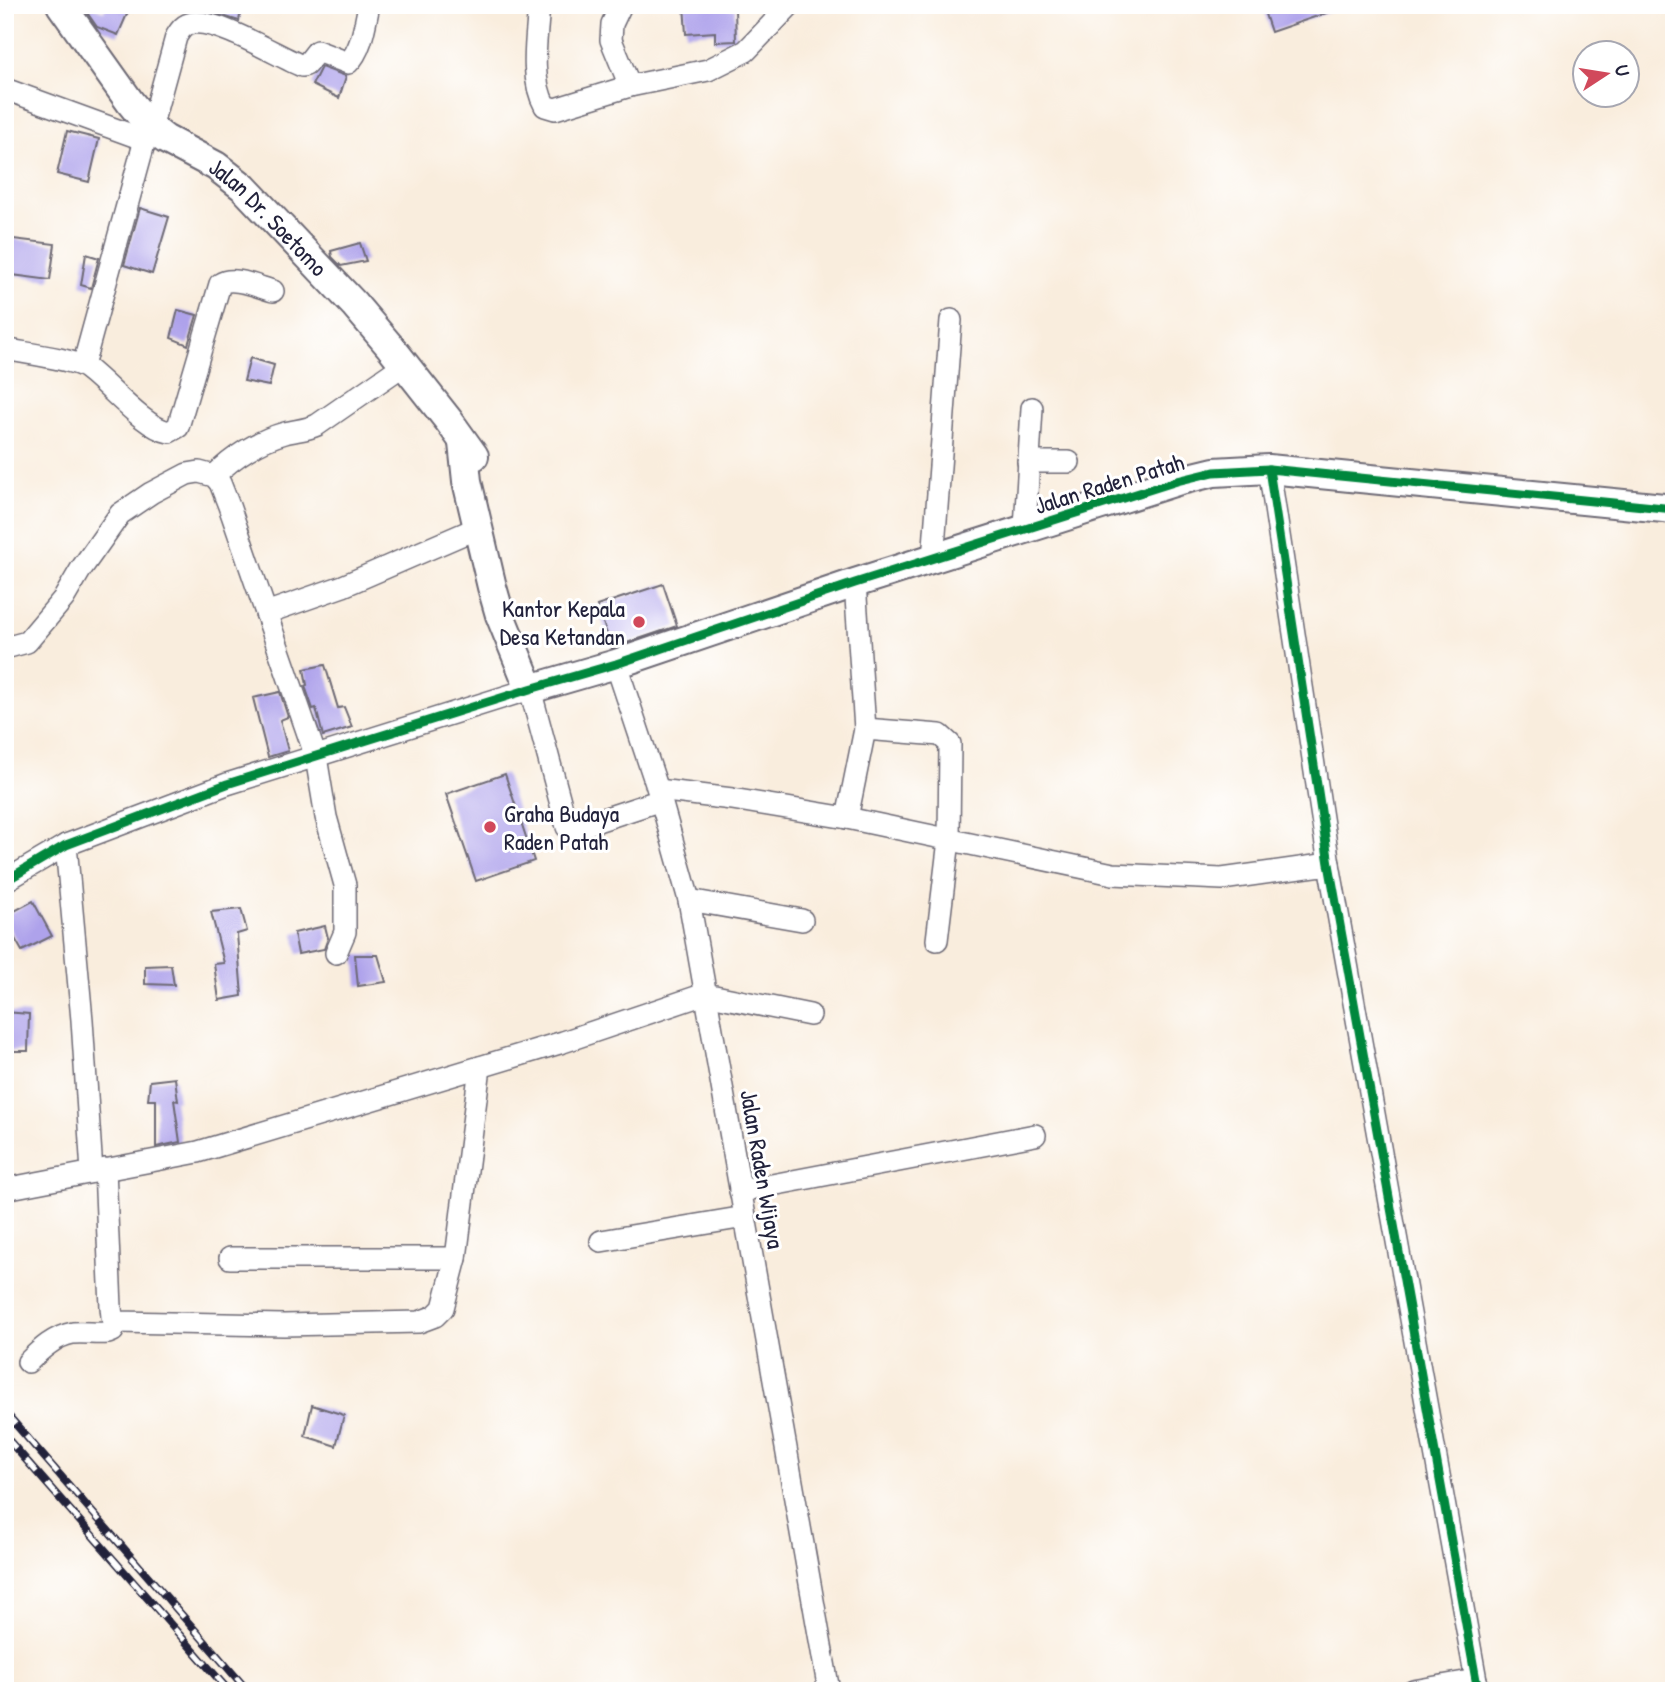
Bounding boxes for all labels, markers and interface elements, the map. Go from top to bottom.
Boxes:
north arrow [1570,38,1640,108]
text: U [1609,63,1637,79]
street label: Jalan Dr. Soetomo [204,150,335,283]
street label: Jalan Raden Patah [1030,445,1188,521]
place label: Kantor Kepala Desa Ketandan [500,592,625,652]
marker: Kantor Kepala Desa Ketandan [631,614,647,630]
place label: Graha Budaya Raden Patah [504,797,619,857]
marker: Graha Budaya Raden Patah [482,819,498,835]
street label: Jalan Raden Wijaya [733,1087,793,1251]

